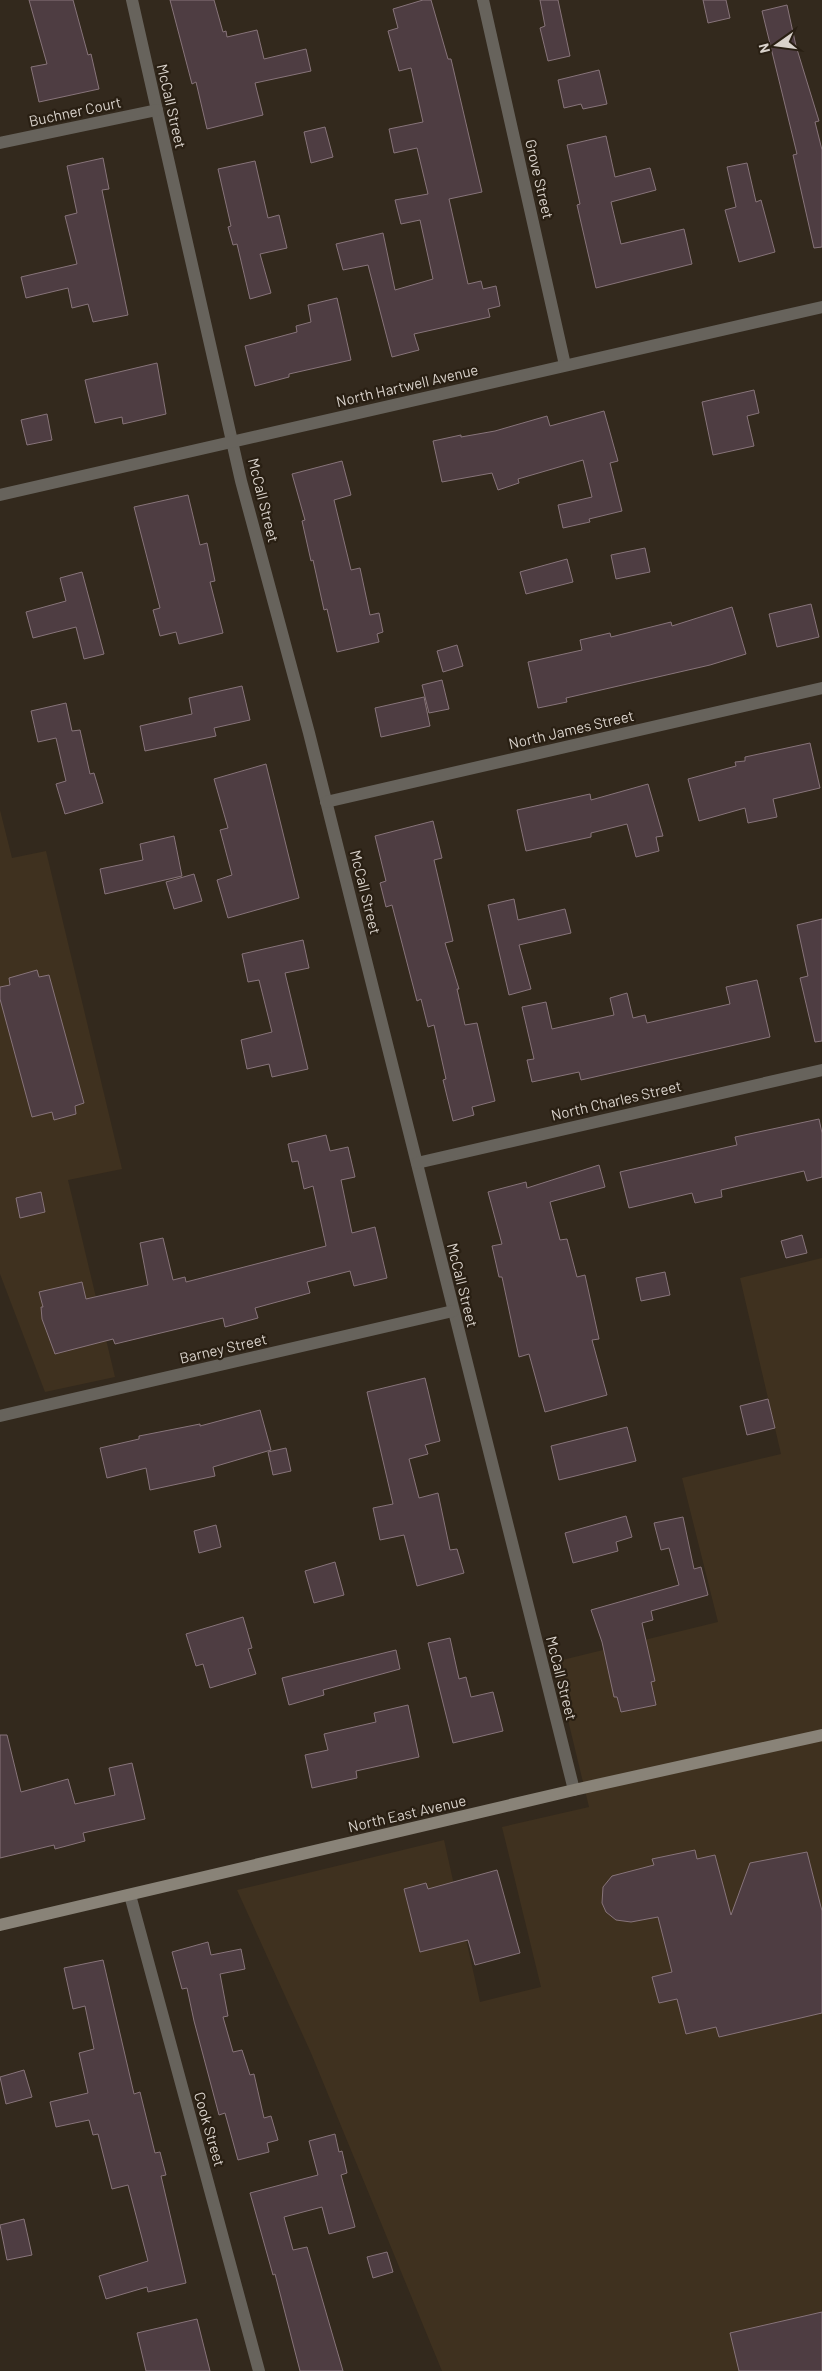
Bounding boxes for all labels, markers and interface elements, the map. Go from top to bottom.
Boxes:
north arrow [752,20,802,70]
text: N [755,42,773,55]
street label: McCall Street [154,62,190,150]
street label: Buchner Court [27,92,123,130]
street label: Grove Street [522,137,558,221]
street label: North Hartwell Avenue [334,360,480,410]
street label: McCall Street [245,456,283,544]
street label: North James Street [507,706,635,752]
street label: McCall Street [347,848,385,936]
street label: North Charles Street [549,1076,683,1124]
street label: McCall Street [444,1241,482,1329]
street label: Barney Street [178,1329,268,1367]
street label: McCall Street [543,1634,581,1722]
street label: North East Avenue [346,1791,468,1835]
street label: Cook Street [191,2090,229,2168]

